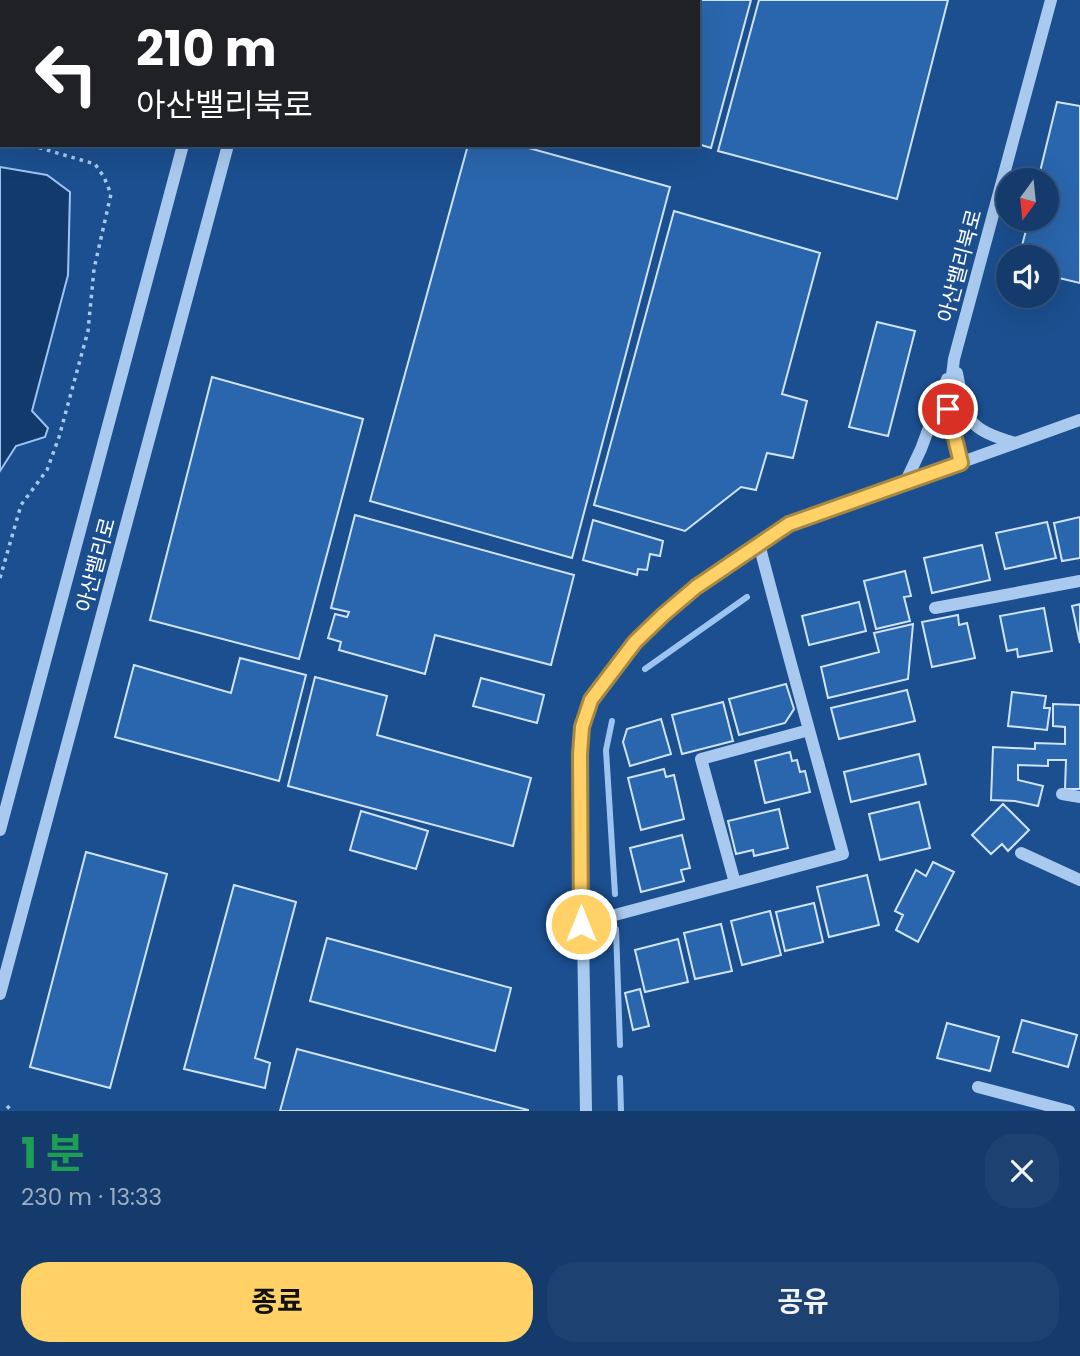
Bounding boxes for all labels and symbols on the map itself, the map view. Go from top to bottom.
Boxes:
north arrow [996,168,1059,231]
street label: 아산밸리북로 [931,206,989,326]
pin [918,379,978,439]
street label: 아산밸리로 [69,514,122,615]
position arrow [544,887,618,961]

